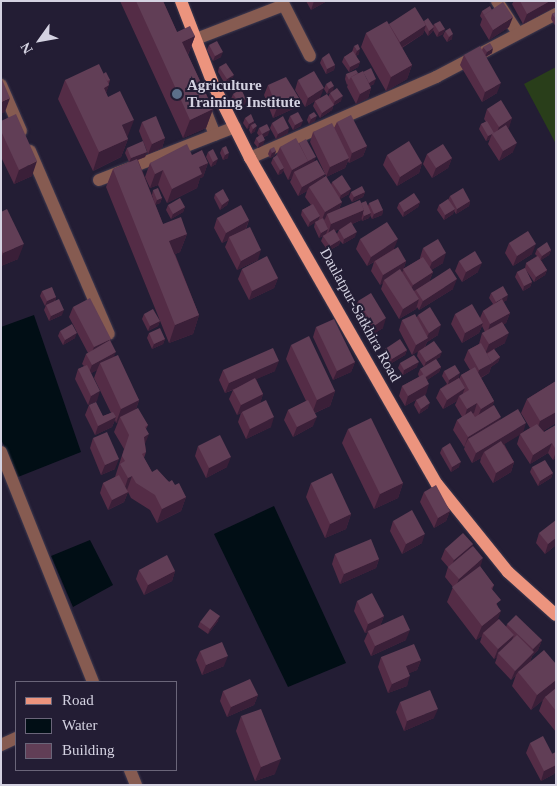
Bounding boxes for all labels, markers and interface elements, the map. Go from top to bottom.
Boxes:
north arrow [15,15,65,65]
text: N [18,40,36,56]
place label: Agriculture Training Institute [187,76,300,111]
marker: Agriculture Training Institute [171,88,183,100]
street label: Daulatpur-Satkhira Road [316,245,404,385]
legend [15,681,178,771]
text: Road [62,692,94,708]
text: Water [62,717,97,733]
text: Building [62,742,115,758]

